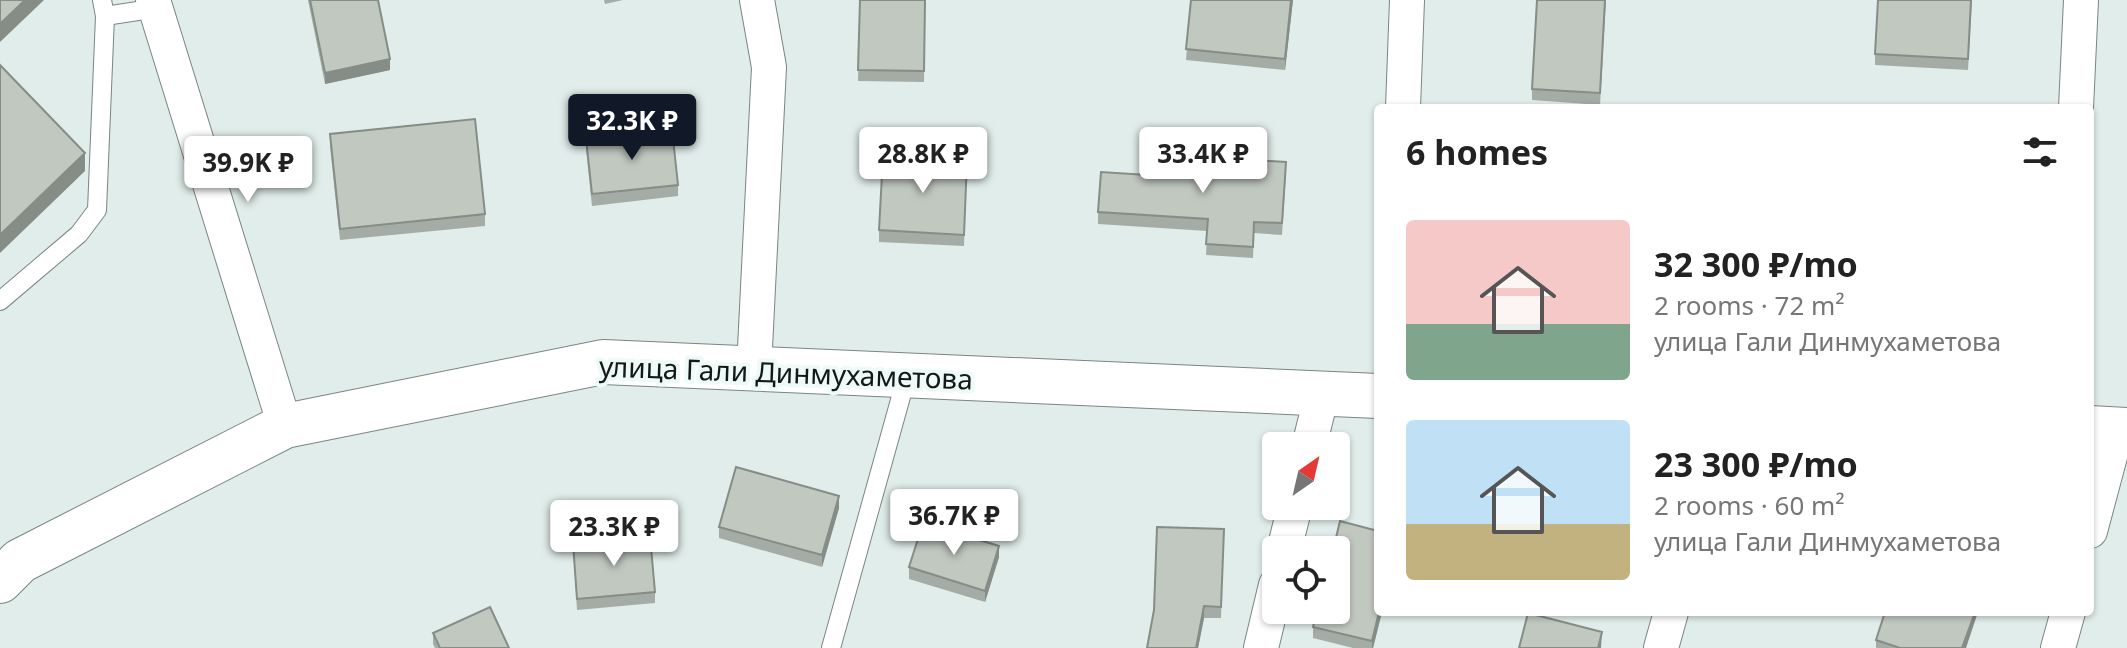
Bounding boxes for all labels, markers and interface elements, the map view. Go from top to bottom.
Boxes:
pin: 32.3K ₽ [558,94,706,162]
text: 32.3K ₽ [586,102,678,138]
pin: 28.8K ₽ [849,127,997,195]
pin: 33.4K ₽ [1129,127,1277,195]
text: 6 homes [1406,129,1548,175]
icon: filters [2018,130,2062,174]
text: 28.8K ₽ [877,135,969,171]
text: 33.4K ₽ [1157,135,1249,171]
pin: 39.9K ₽ [174,136,322,204]
text: 39.9K ₽ [202,144,294,180]
text: 32 300 ₽/mo [1654,241,1858,287]
icon: home [1470,252,1566,348]
text: 2 rooms · 72 m² [1654,287,1844,323]
text: улица Гали Динмухаметова [1654,323,2001,359]
street label: улица Гали Динмухаметова [598,346,974,398]
north arrow [1262,432,1350,520]
map controls [1262,432,1350,624]
text: 23 300 ₽/mo [1654,441,1858,487]
icon: home [1470,452,1566,548]
text: 2 rooms · 60 m² [1654,487,1844,523]
pin: 36.7K ₽ [880,489,1028,557]
text: 36.7K ₽ [908,497,1000,533]
pin: 23.3K ₽ [540,500,688,568]
text: 23.3K ₽ [568,508,660,544]
text: улица Гали Динмухаметова [1654,523,2001,559]
button: locate [1262,536,1350,624]

